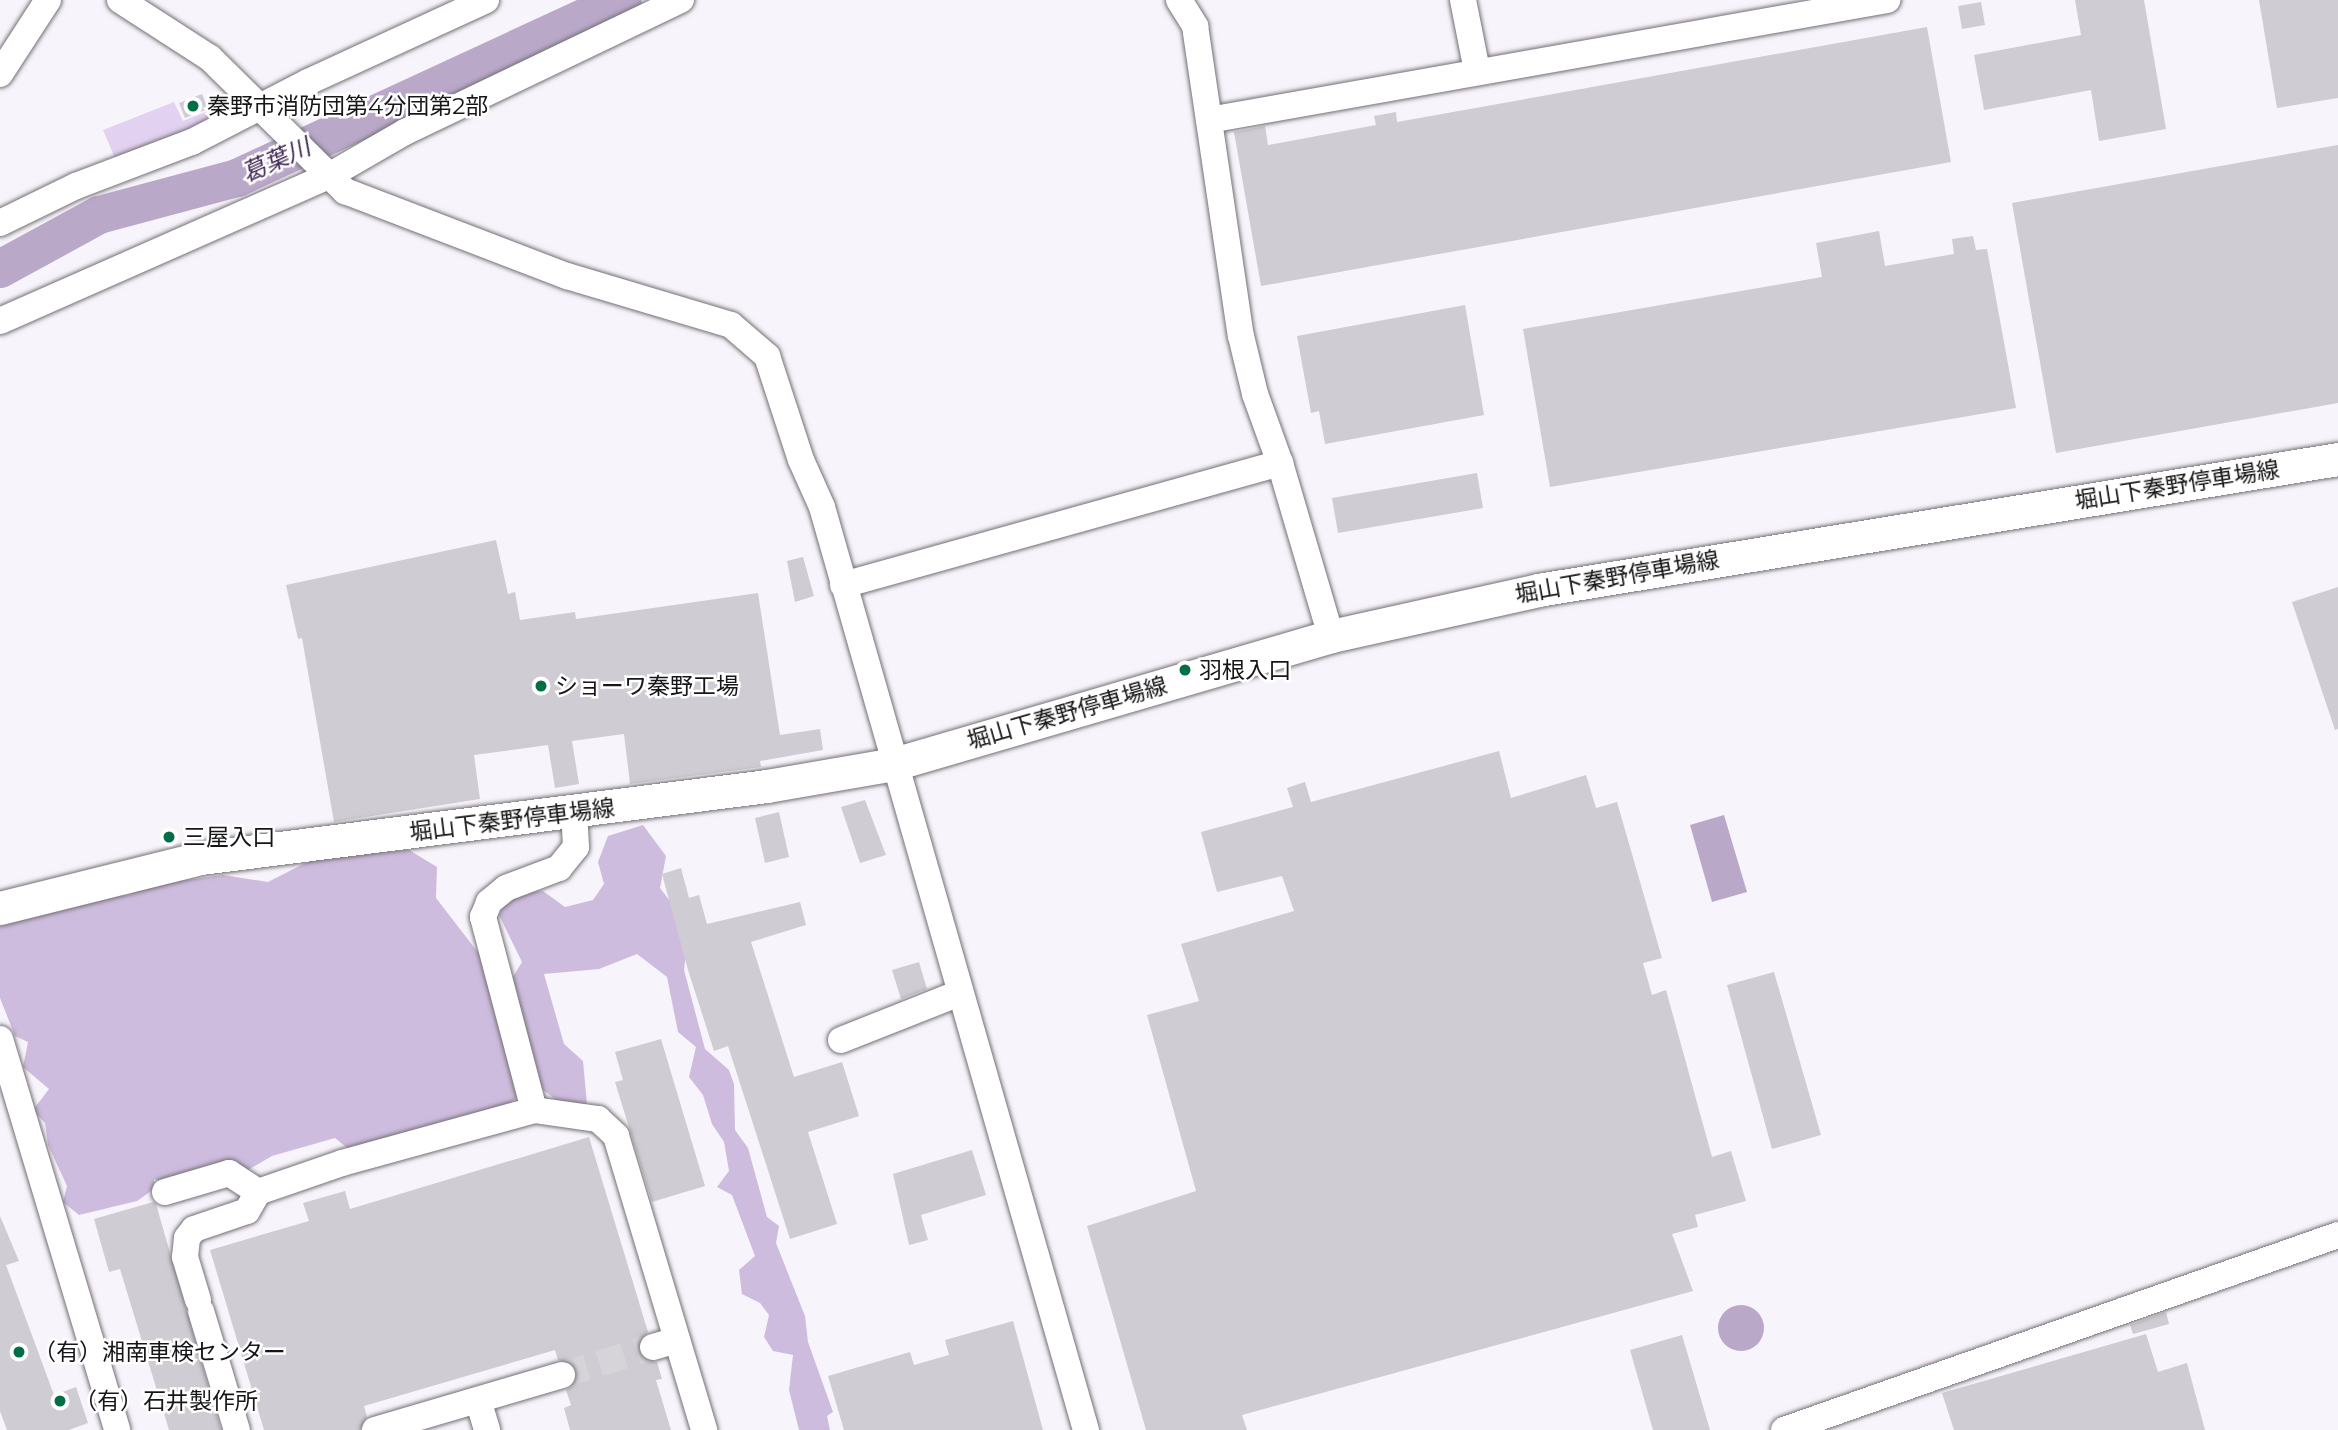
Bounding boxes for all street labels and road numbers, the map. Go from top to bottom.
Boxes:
street label: 堀山下秦野停車場線 [2073,455,2281,515]
street label: 堀山下秦野停車場線 [1513,545,1721,609]
street label: 堀山下秦野停車場線 [964,671,1170,755]
street label: 堀山下秦野停車場線 [408,794,616,846]

